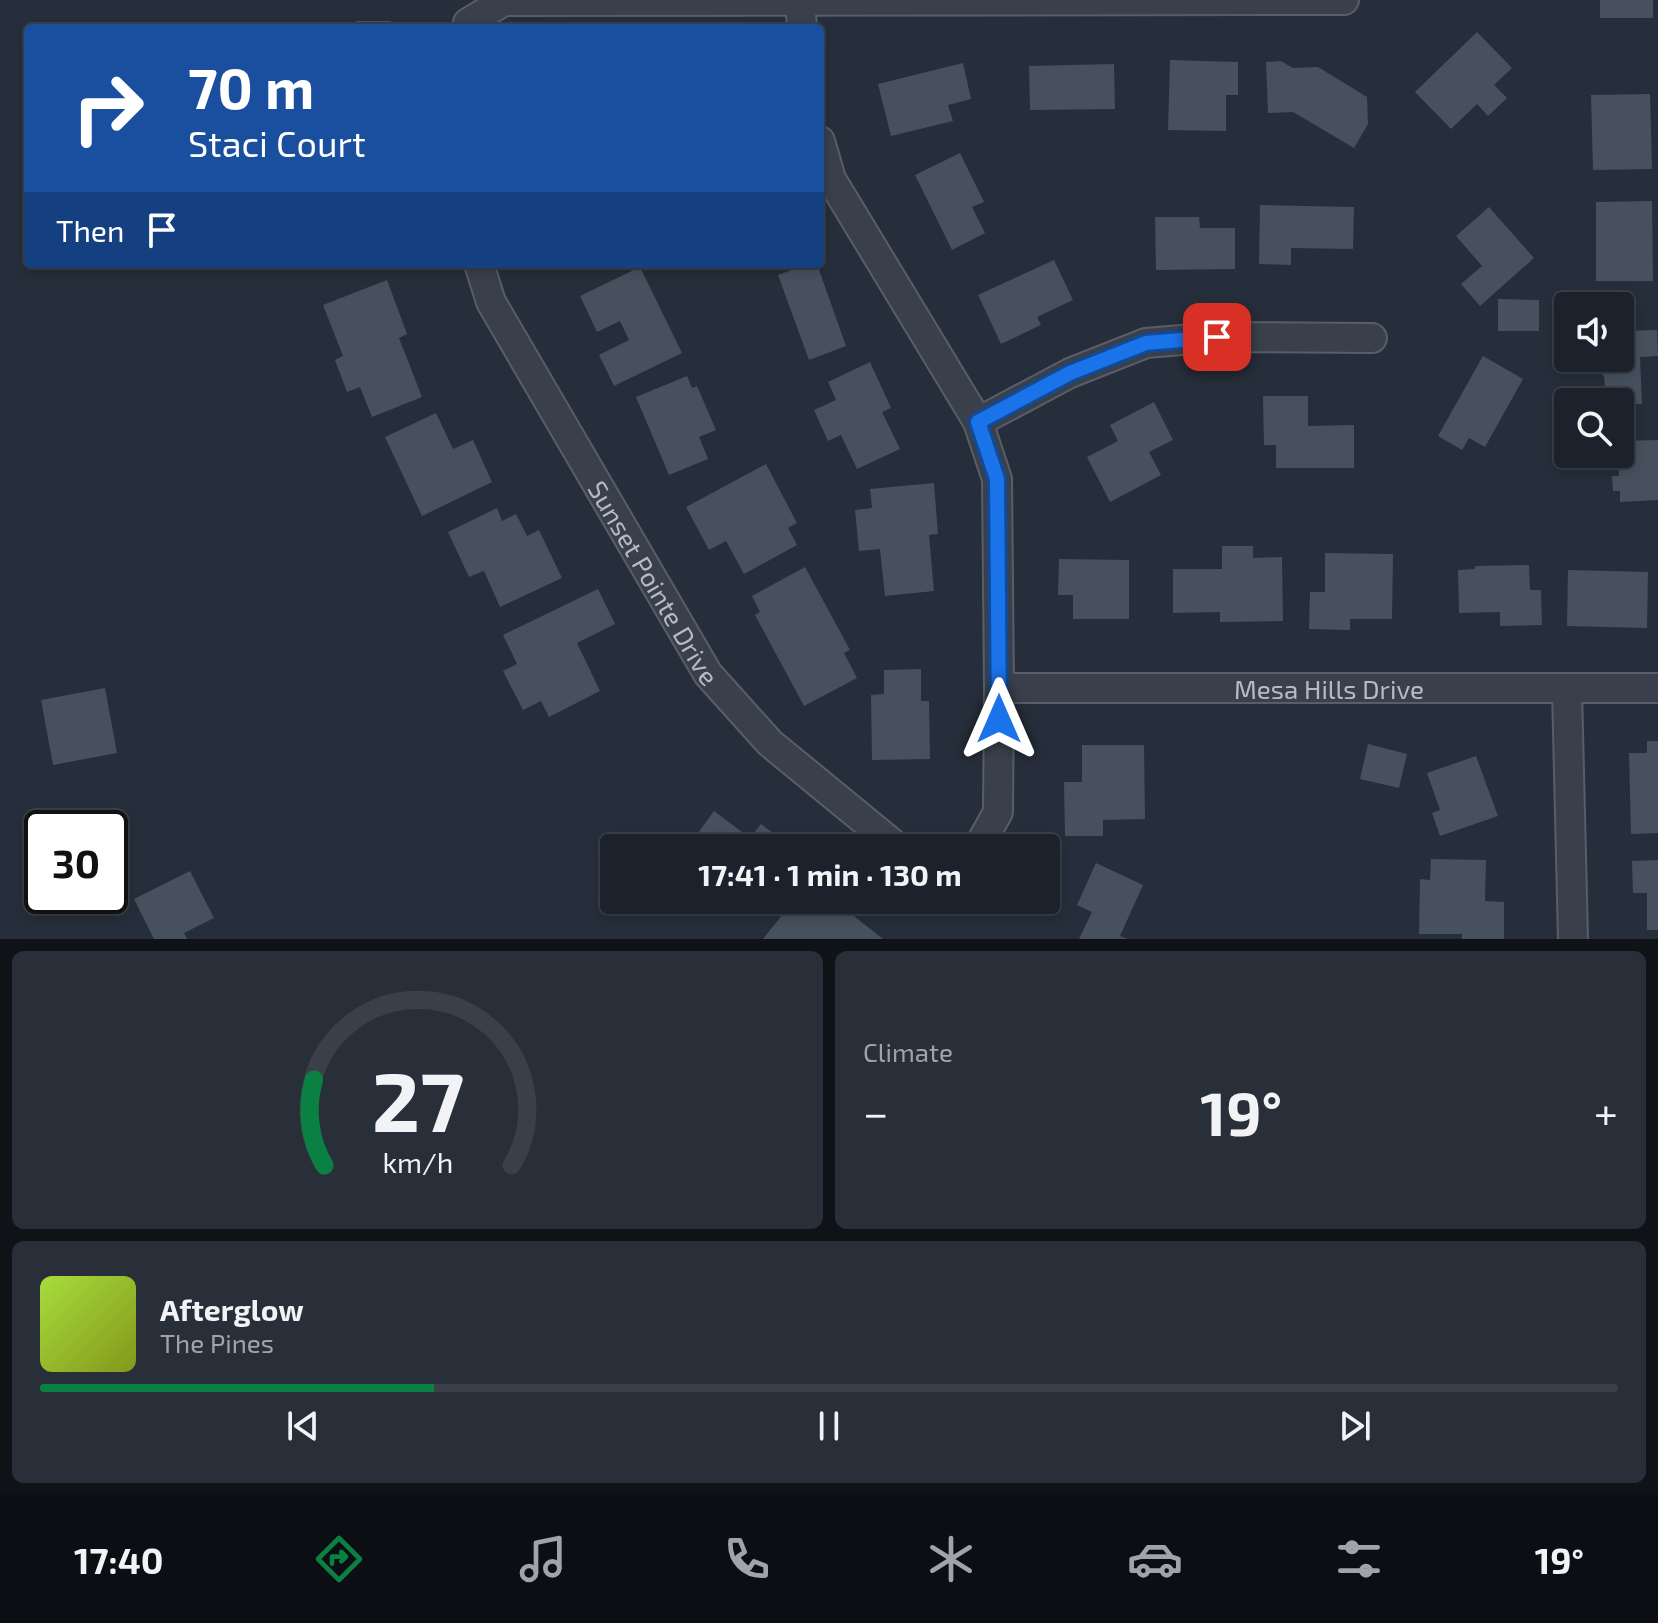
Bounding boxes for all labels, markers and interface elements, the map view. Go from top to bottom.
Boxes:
text: 70 m [188,53,314,120]
icon: right [56,56,160,160]
text: Staci Court [188,121,366,164]
icon: arrive [140,208,184,252]
text: Then [56,212,124,248]
map controls [1554,292,1634,468]
button: sound [1554,292,1634,372]
pin [1183,303,1251,371]
icon: arrive [1195,315,1239,359]
button: search [1554,388,1634,468]
street label: Sunset Pointe Drive [583,475,725,691]
street label: Mesa Hills Drive [1234,673,1424,704]
position arrow [957,677,1041,761]
speed limit sign: 30 [24,810,128,914]
text: 17:41 · 1 min · 130 m [698,856,962,892]
text: Climate [863,1036,953,1067]
text: 27 [371,1049,464,1149]
text: 19° [1200,1076,1282,1148]
text: − [863,1085,889,1138]
text: + [1594,1085,1618,1138]
text: km/h [382,1144,453,1179]
text: Afterglow [160,1291,304,1327]
text: The Pines [160,1327,274,1358]
icon: previous [281,1404,325,1448]
icon: pause [807,1404,851,1448]
icon: next [1333,1404,1377,1448]
icon: directions [311,1531,367,1587]
icon: music [515,1531,571,1587]
icon: phone [719,1531,775,1587]
icon: climate [923,1531,979,1587]
icon: car [1127,1531,1183,1587]
icon: filters [1331,1531,1387,1587]
text: 17:40 [74,1538,163,1581]
text: 19° [1535,1538,1584,1581]

